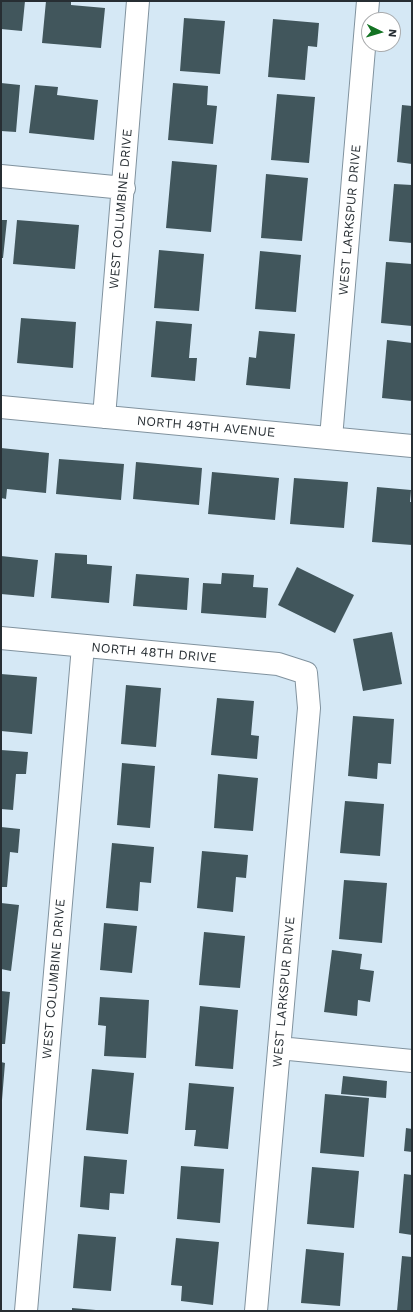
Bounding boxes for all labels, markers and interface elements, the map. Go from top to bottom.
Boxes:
north arrow [361,12,401,52]
text: N [386,28,399,38]
street label: WEST COLUMBINE DRIVE [106,128,136,290]
street label: WEST LARKSPUR DRIVE [336,144,364,296]
street label: NORTH 49TH AVENUE [136,413,276,441]
street label: NORTH 48TH DRIVE [91,640,217,666]
street label: WEST COLUMBINE DRIVE [39,898,69,1060]
street label: WEST LARKSPUR DRIVE [270,916,298,1068]

